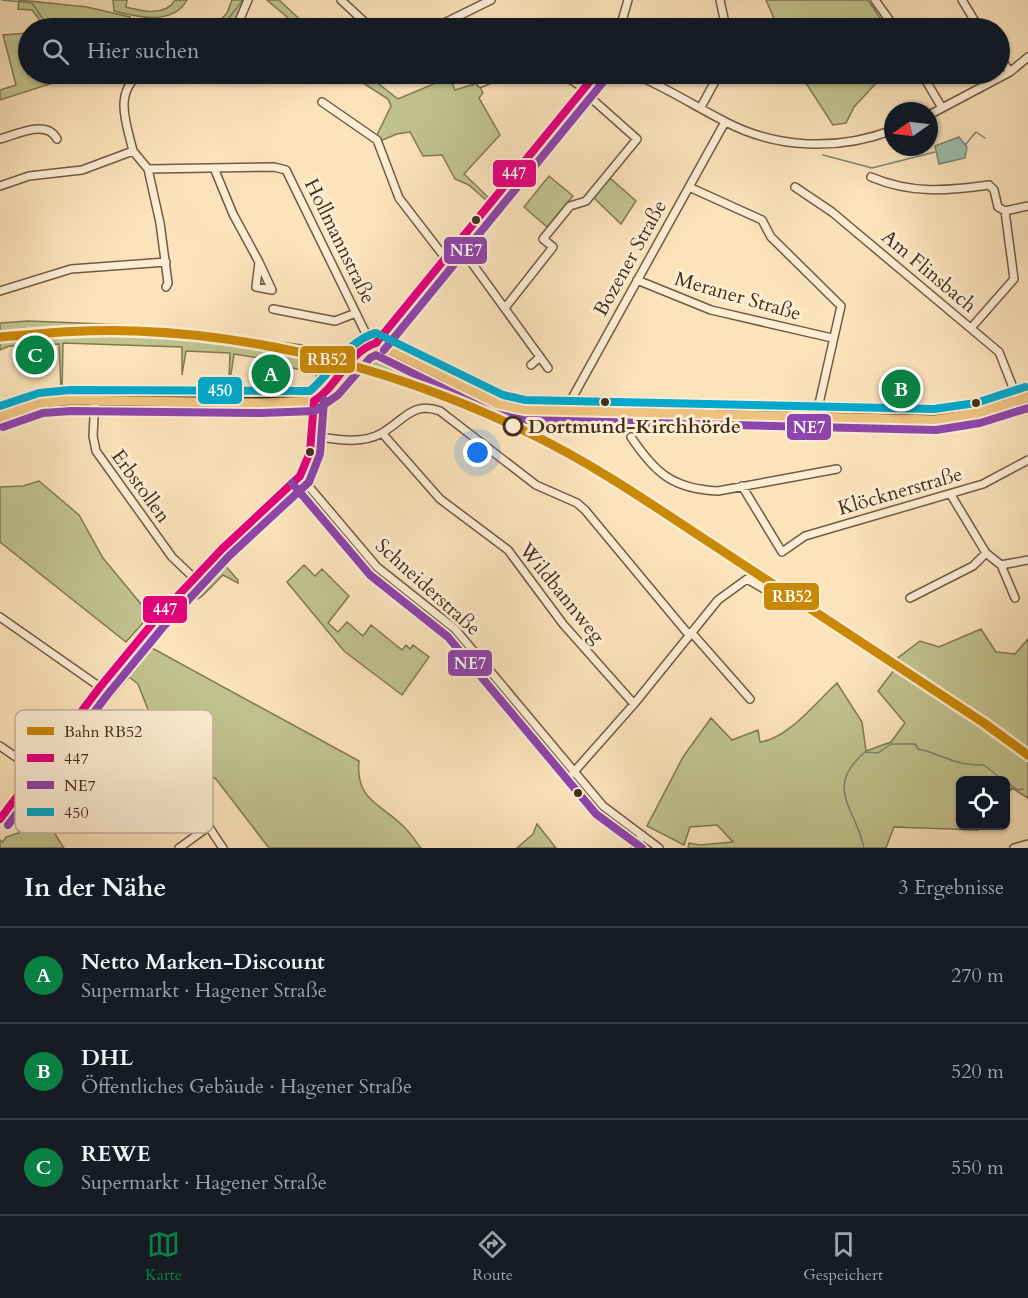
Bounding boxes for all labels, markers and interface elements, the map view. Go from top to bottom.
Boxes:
search box [18,18,1010,84]
icon: search [39,35,72,68]
text: Hier suchen [87,36,200,66]
north arrow [884,102,938,156]
line badge: 447 [492,159,537,188]
text: 447 [502,163,526,185]
street label: Hollmannstraße [298,174,382,308]
street label: Bozener Straße [587,195,673,321]
unlabelled marker [470,214,482,226]
street label: Am Flinsbach [876,223,982,319]
line badge: NE7 [443,236,488,265]
text: NE7 [450,240,482,262]
street label: Meraner Straße [672,265,804,327]
pin: C [15,332,54,378]
line badge: RB52 [299,345,356,374]
text: RB52 [307,349,347,371]
pin: A [252,352,290,397]
pin: B [882,366,920,412]
line badge: 450 [197,376,243,405]
text: 450 [208,380,232,402]
unlabelled marker [599,396,611,408]
unlabelled marker [970,397,982,409]
place label: Dortmund-Kirchhörde [528,413,741,440]
line badge: NE7 [786,413,832,441]
marker: Dortmund-Kirchhörde [503,416,523,436]
text: NE7 [793,417,825,439]
your location [463,438,492,467]
street label: Erbstollen [105,444,177,529]
unlabelled marker [304,446,316,458]
street label: Klöcknerstraße [835,460,965,522]
street label: Schneiderstraße [369,532,487,642]
street label: Wildbannweg [513,536,611,649]
line badge: RB52 [763,582,820,611]
text: RB52 [772,586,812,608]
line badge: 447 [142,595,188,624]
text: 447 [153,599,177,621]
line badge: NE7 [447,649,493,677]
text: NE7 [454,653,486,675]
legend [15,710,213,833]
text: Bahn RB52 [64,721,142,743]
text: 447 [64,748,89,770]
text: NE7 [64,775,96,797]
map controls [956,776,1010,830]
button: locate [956,776,1010,830]
unlabelled marker [572,787,584,799]
text: 450 [64,802,89,824]
text: In der Nähe [24,870,166,905]
text: 3 Ergebnisse [898,874,1004,901]
text: Netto Marken-Discount [81,947,325,977]
text: A [36,962,51,989]
text: 270 m [951,962,1004,989]
text: Supermarkt · Hagener Straße [81,977,327,1004]
text: DHL [81,1043,133,1073]
text: B [36,1058,51,1085]
text: 520 m [951,1058,1004,1085]
text: Öffentliches Gebäude · Hagener Straße [81,1073,412,1100]
text: REWE [81,1139,151,1169]
text: C [36,1154,51,1181]
text: 550 m [951,1154,1004,1181]
text: Supermarkt · Hagener Straße [81,1169,327,1196]
tab: Karte [145,1228,182,1286]
tab: Route [472,1228,513,1286]
tab: Gespeichert [803,1228,883,1286]

